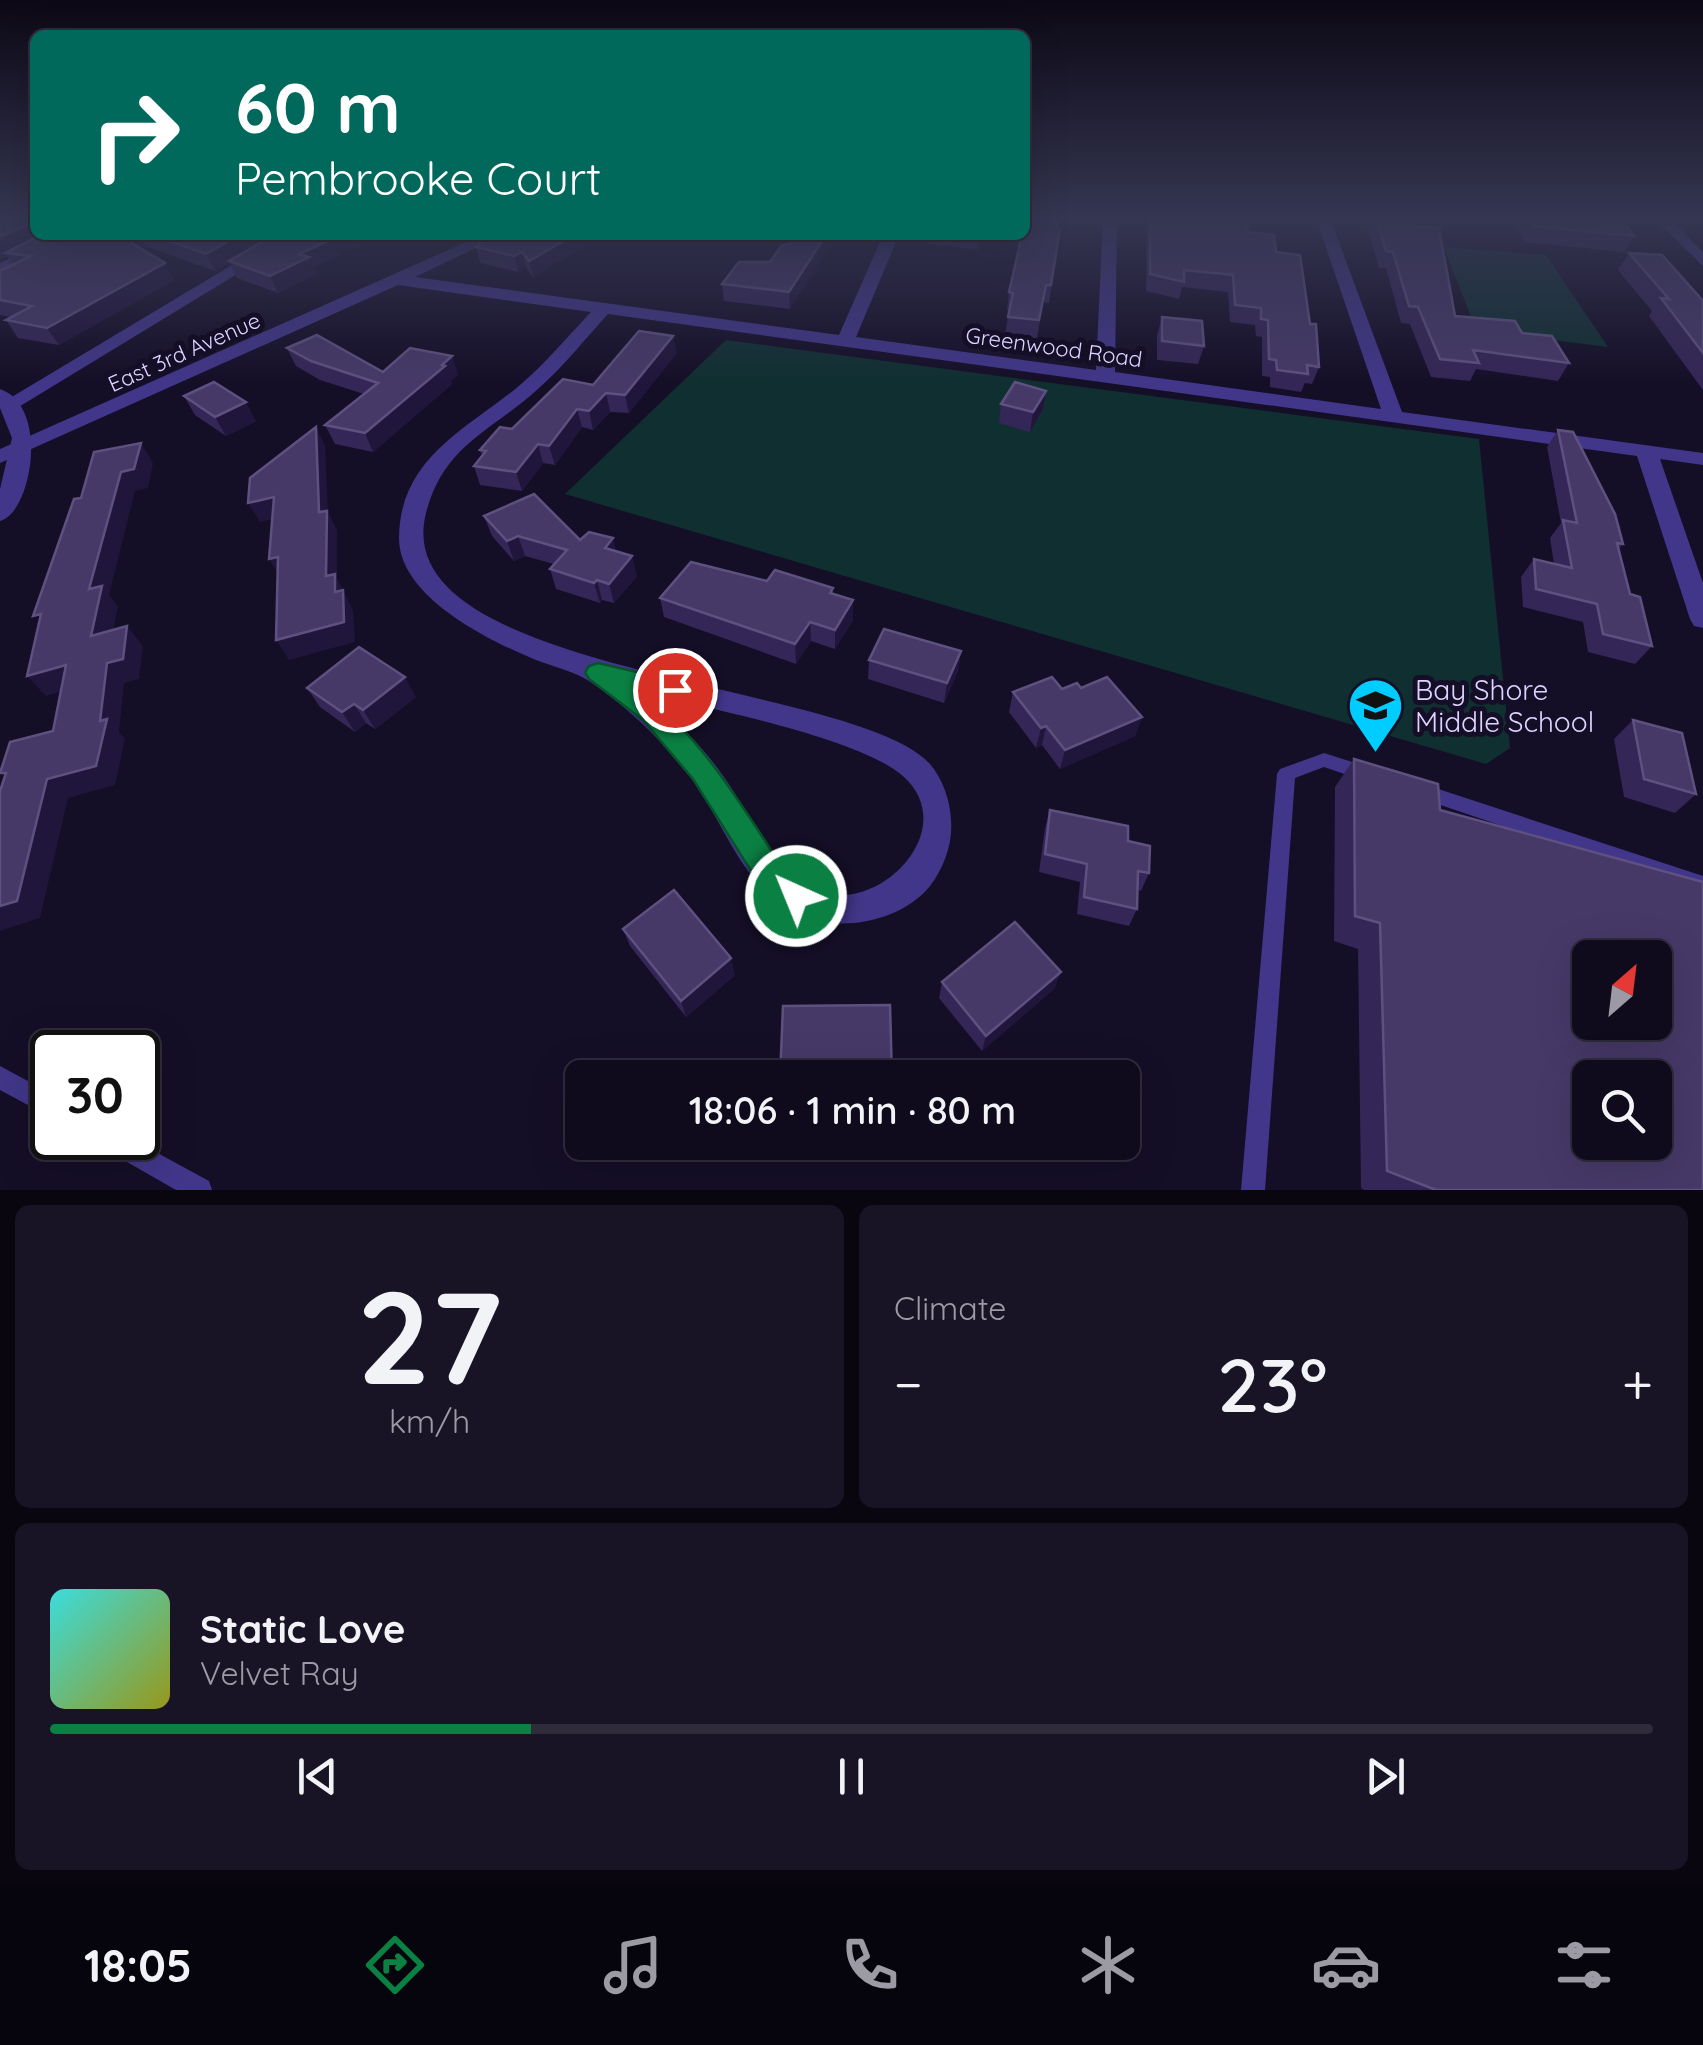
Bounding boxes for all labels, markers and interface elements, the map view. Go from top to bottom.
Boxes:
text: 60 m [235,63,401,151]
icon: right [70,70,200,200]
text: Pembrooke Court [235,150,601,206]
street label: East 3rd Avenue [104,306,264,398]
street label: Greenwood Road [964,321,1144,373]
pin [633,648,718,733]
icon: arrive [648,663,703,718]
place label: Bay Shore Middle School [1415,672,1594,739]
school or university icon: Bay Shore Middle School [1346,676,1406,755]
position arrow [744,844,848,948]
north arrow [1572,940,1672,1040]
map controls [1572,940,1672,1160]
speed limit sign: 30 [30,1030,160,1160]
button: search [1572,1060,1672,1160]
text: 18:06 · 1 min · 80 m [689,1086,1016,1134]
text: 27 [357,1254,502,1417]
text: Climate [894,1288,1006,1328]
text: 23° [1217,1337,1327,1431]
text: − [894,1349,923,1418]
text: + [1622,1349,1653,1418]
text: km/h [389,1401,470,1441]
text: Static Love [200,1605,405,1653]
text: Velvet Ray [200,1653,359,1693]
icon: previous [290,1749,345,1804]
icon: pause [824,1749,879,1804]
icon: next [1358,1749,1413,1804]
icon: directions [360,1930,430,2000]
icon: music [598,1930,668,2000]
icon: phone [835,1930,905,2000]
icon: climate [1073,1930,1143,2000]
icon: car [1311,1930,1381,2000]
icon: filters [1549,1930,1619,2000]
text: 18:05 [84,1937,192,1993]

